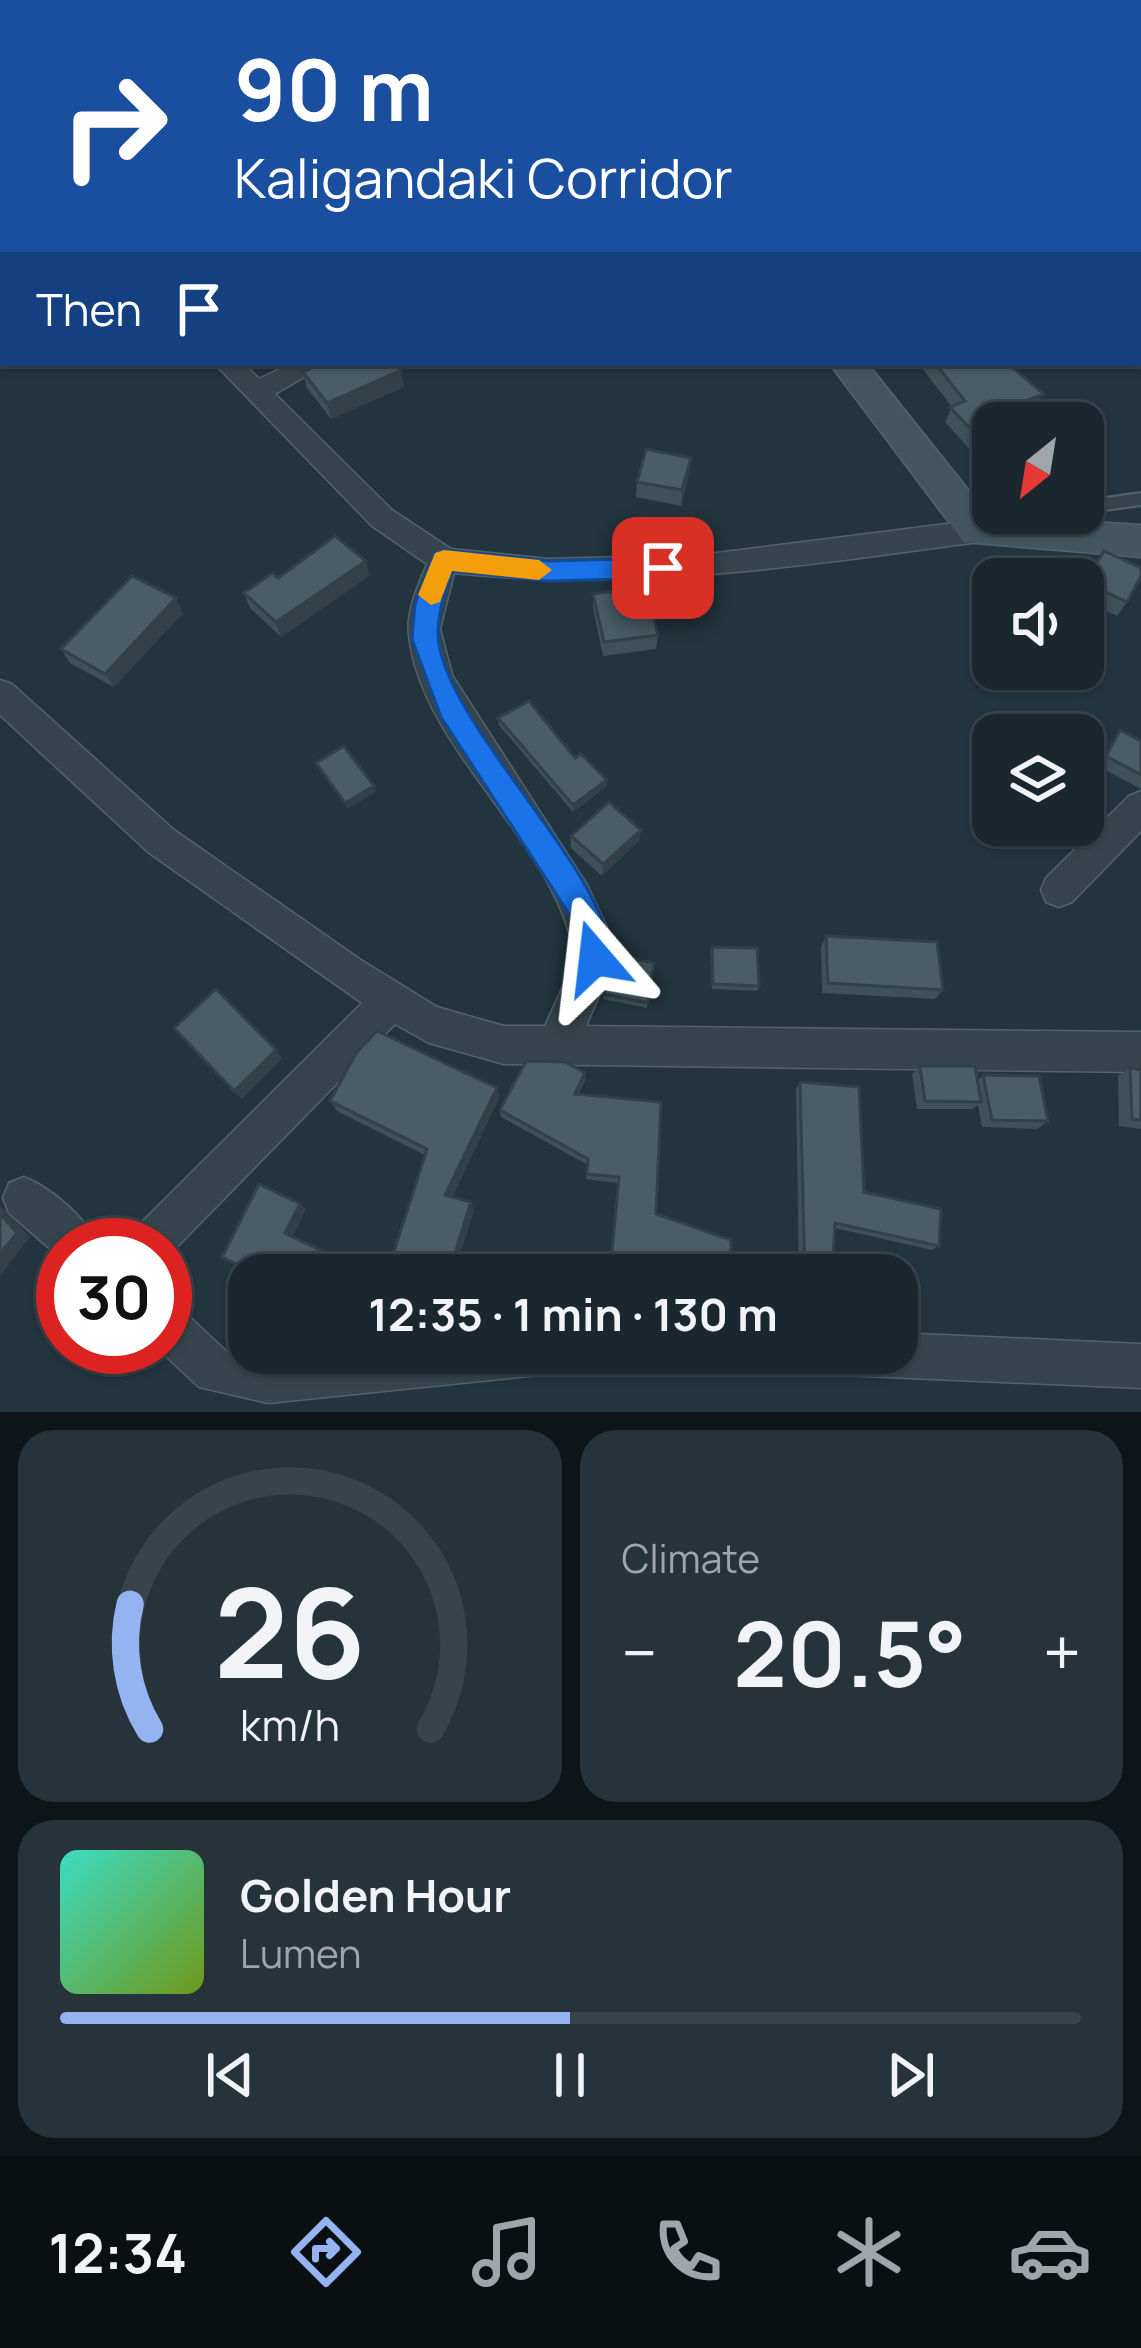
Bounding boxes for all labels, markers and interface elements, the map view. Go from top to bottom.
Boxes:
text: 90 m [234,31,434,146]
icon: right [36,48,192,204]
text: Kaligandaki Corridor [234,140,733,214]
icon: arrive [166,276,232,342]
text: Then [36,278,142,340]
north arrow [972,402,1104,534]
map controls [972,402,1104,846]
pin [612,517,714,619]
icon: arrive [630,535,696,601]
button: sound [972,558,1104,690]
button: layers [972,714,1104,846]
position arrow [532,895,658,1021]
speed limit sign: 30 [36,1218,192,1374]
text: 12:35 · 1 min · 130 m [368,1283,778,1345]
text: Climate [622,1531,760,1585]
text: 26 [214,1545,366,1715]
text: 20.5° [733,1591,967,1714]
text: − [622,1607,657,1697]
text: + [1043,1607,1081,1697]
text: km/h [240,1695,340,1754]
text: Golden Hour [240,1864,511,1926]
text: Lumen [240,1926,361,1980]
icon: previous [197,2042,263,2108]
icon: pause [537,2042,603,2108]
icon: next [878,2042,944,2108]
icon: directions [284,2210,368,2294]
icon: music [465,2210,549,2294]
icon: phone [646,2210,730,2294]
icon: climate [827,2210,911,2294]
icon: car [1008,2210,1092,2294]
text: 12:34 [49,2215,187,2289]

